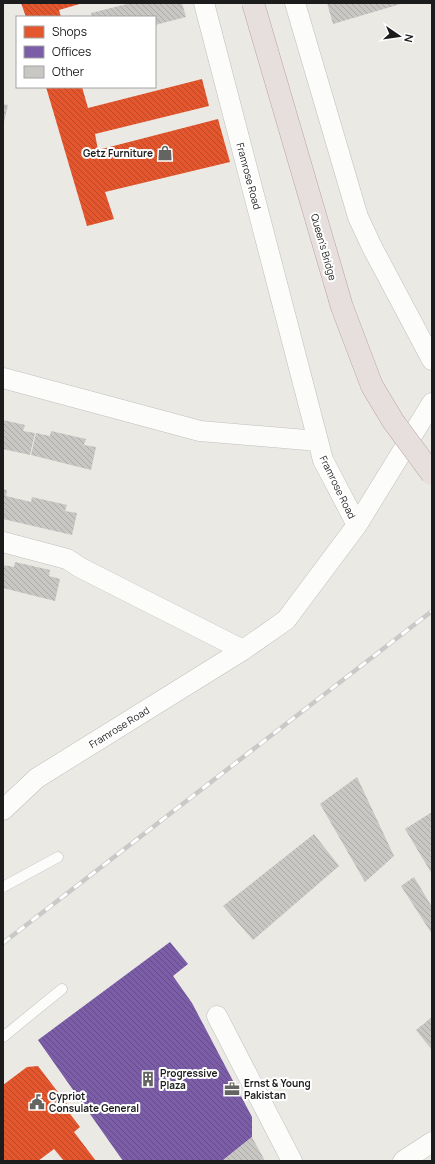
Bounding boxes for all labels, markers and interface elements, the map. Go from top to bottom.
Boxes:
legend [16,16,156,88]
north arrow [379,16,419,56]
text: Shops [52,23,87,40]
text: N [401,33,417,44]
text: Offices [52,43,91,60]
text: Other [52,63,85,80]
street label: Framrose Road [233,141,265,211]
shop icon: Getz Furniture [156,144,174,162]
place label: Getz Furniture [83,146,153,160]
street label: Queen's Bridge [308,212,340,282]
street label: Framrose Road [317,453,359,521]
street label: Framrose Road [86,703,152,751]
place label: Progressive Plaza [160,1066,218,1092]
building icon: Progressive Plaza [139,1070,157,1088]
place label: Ernst & Young Pakistan [244,1076,311,1102]
office icon: Ernst & Young Pakistan [223,1080,241,1098]
place label: Cypriot Consulate General [49,1089,139,1115]
public building icon: Cypriot Consulate General [28,1093,46,1111]

